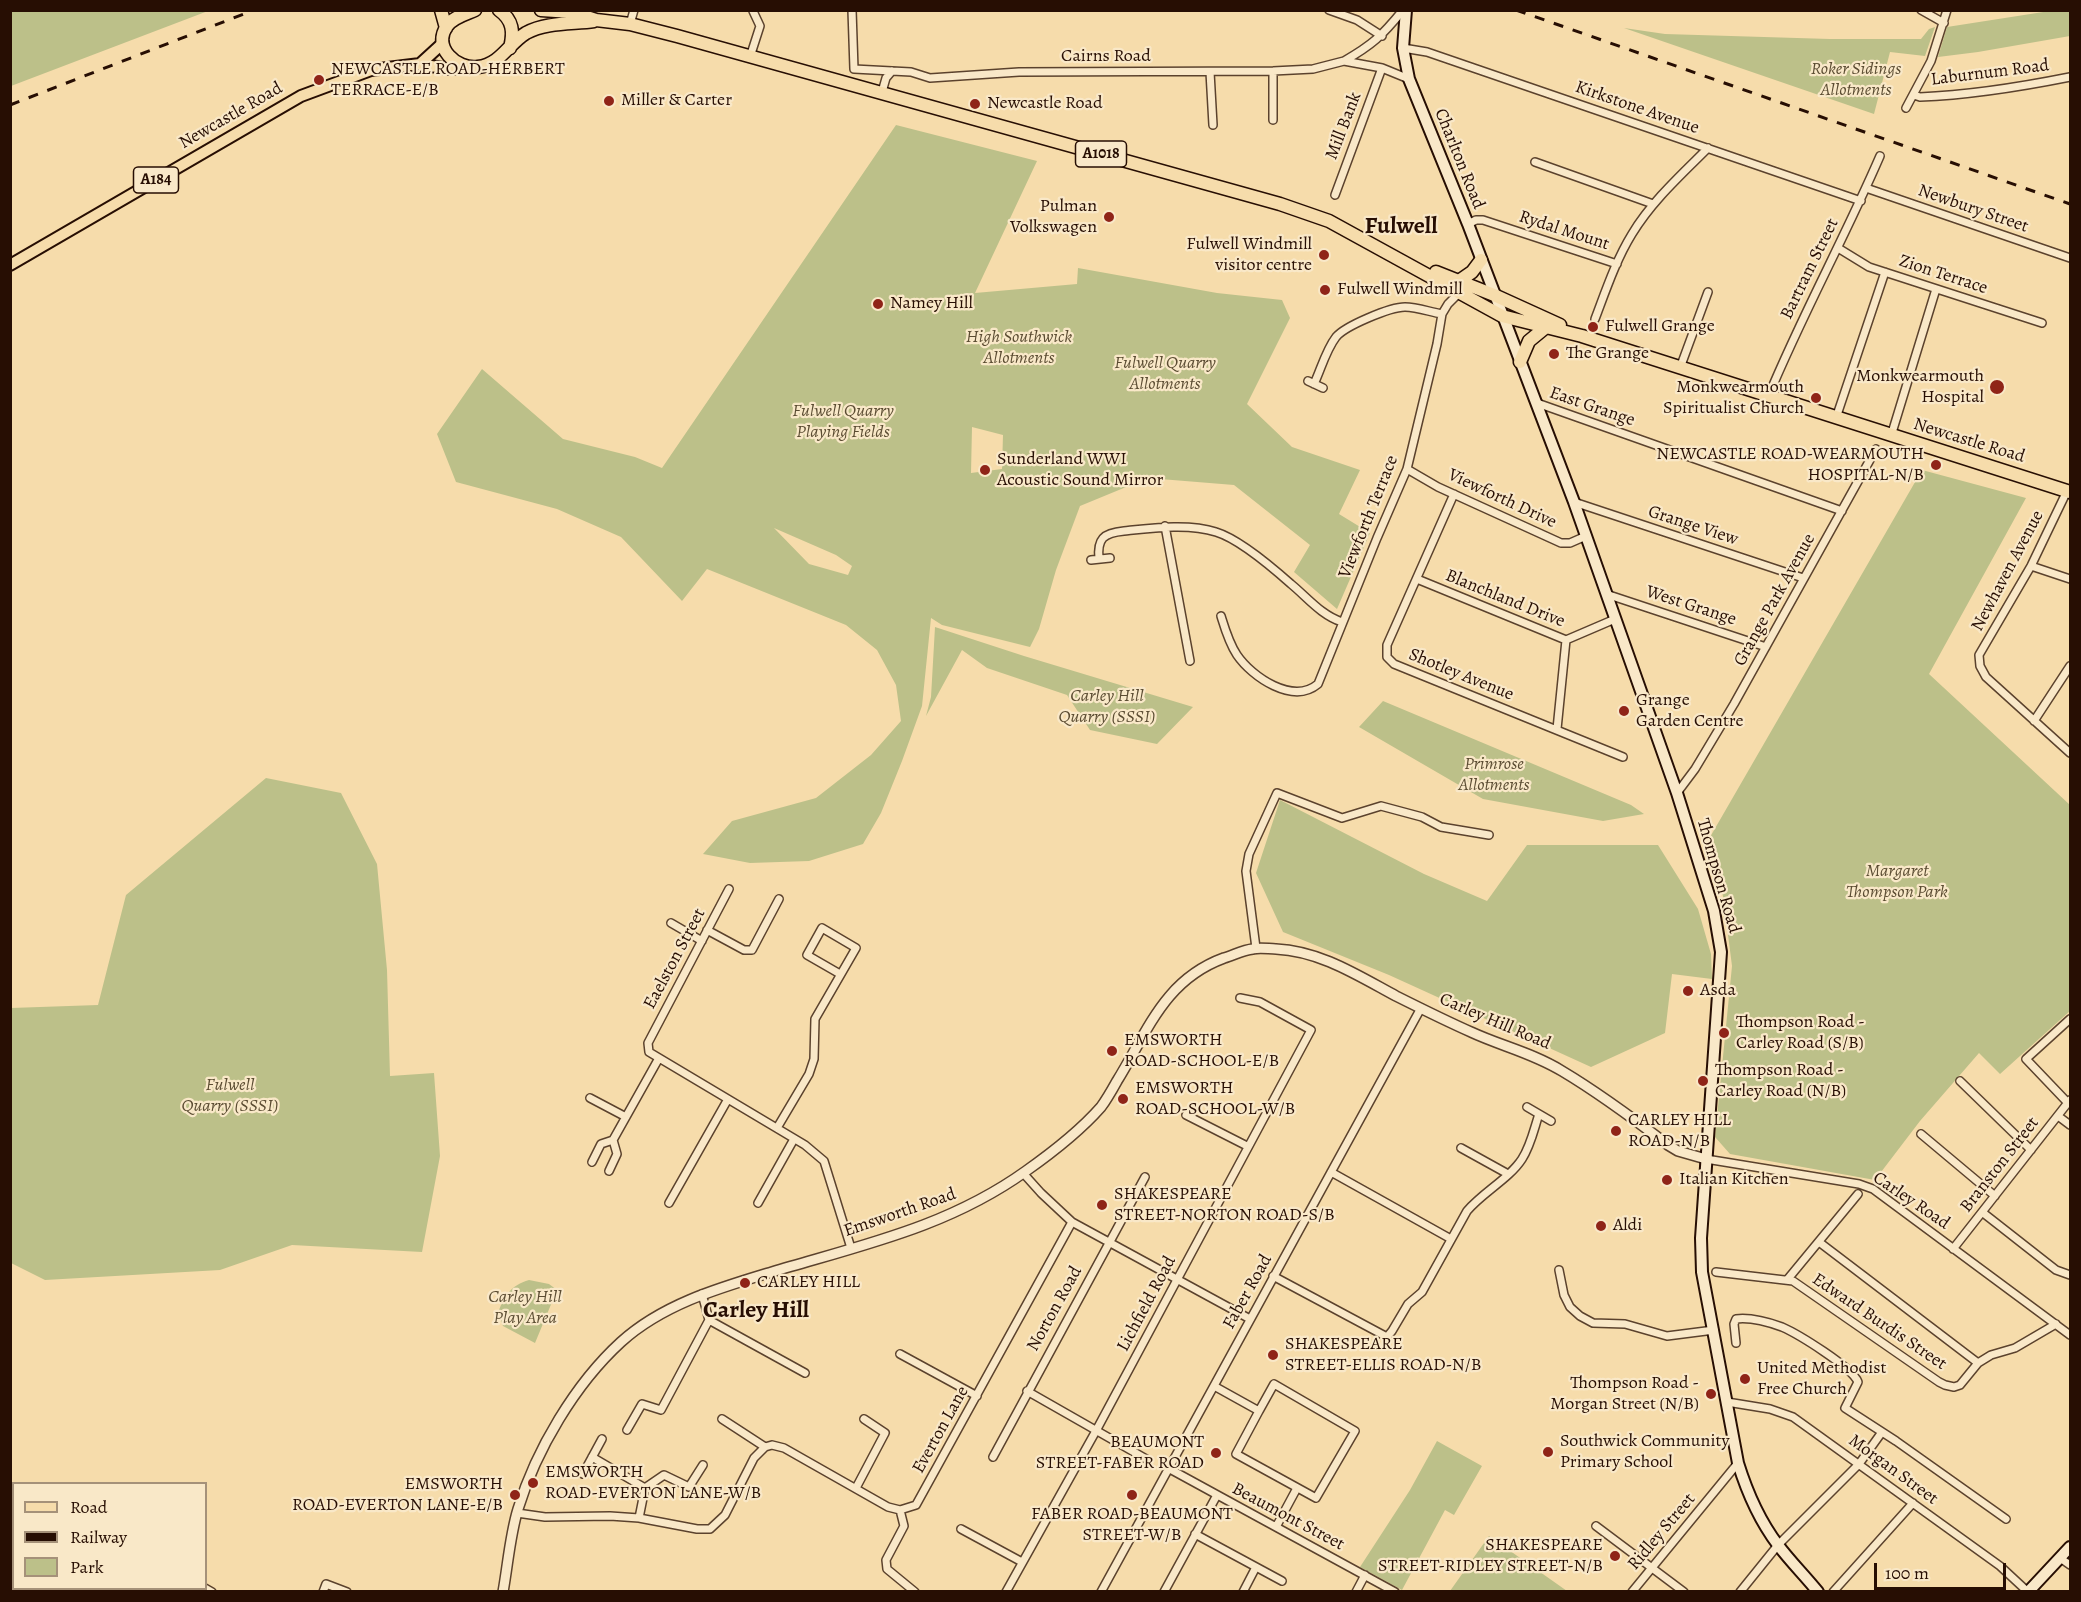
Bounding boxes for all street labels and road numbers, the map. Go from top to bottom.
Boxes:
street label: Cairns Road [1061,46,1151,68]
street label: Laburnum Road [1930,55,2050,91]
street label: Kirkstone Avenue [1572,77,1702,139]
street label: Newcastle Road [176,78,286,154]
street label: Mill Bank [1321,89,1367,163]
street label: Charlton Road [1429,106,1489,212]
road number: A1018 [1076,141,1126,167]
road number: A184 [134,167,178,193]
street label: Newbury Street [1915,180,2031,238]
street label: Rydal Mount [1516,206,1612,256]
street label: Bartram Street [1776,215,1844,323]
street label: Zion Terrace [1896,251,1990,299]
street label: East Grange [1546,382,1638,432]
street label: Newcastle Road [1911,414,2027,468]
street label: Viewforth Terrace [1334,452,1404,582]
street label: Viewforth Drive [1444,464,1560,534]
street label: Grange View [1645,501,1741,551]
street label: Newhaven Avenue [1967,507,2049,635]
street label: Grange Park Avenue [1730,530,1820,670]
street label: Blanchland Drive [1442,565,1568,633]
street label: West Grange [1643,581,1739,631]
street label: Shotley Avenue [1405,644,1517,706]
street label: Thompson Road [1691,816,1745,936]
street label: Eaelston Street [639,905,711,1013]
street label: Carley Hill Road [1436,989,1554,1055]
street label: Branston Street [1956,1113,2044,1217]
street label: Carley Road [1868,1167,1954,1235]
street label: Emsworth Road [841,1184,959,1242]
street label: Faber Road [1219,1251,1277,1333]
street label: Lichfield Road [1113,1252,1181,1356]
street label: Norton Road [1023,1263,1087,1355]
street label: Edward Burdis Street [1808,1269,1950,1375]
street label: Everton Lane [908,1383,974,1477]
street label: Morgan Street [1844,1430,1942,1510]
street label: Beaumont Street [1228,1478,1348,1556]
street label: Ridley Street [1624,1489,1700,1575]

